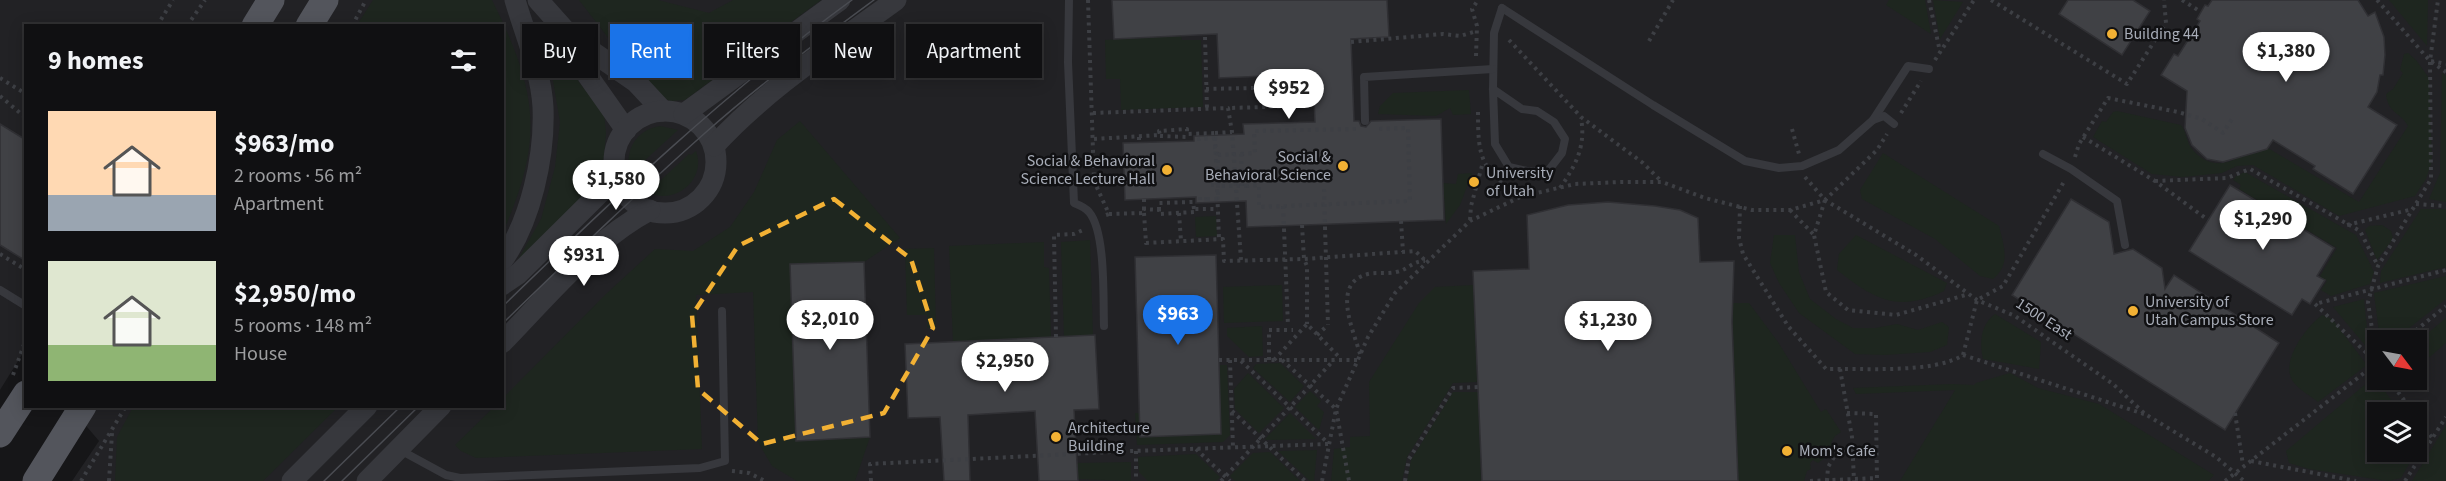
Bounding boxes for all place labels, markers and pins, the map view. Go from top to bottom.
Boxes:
place label: Building 44 [2124,23,2199,45]
marker: Building 44 [2105,27,2119,41]
pin: $1,380 [2237,32,2335,83]
pin: $952 [1253,69,1325,120]
place label: Social & Behavioral Science [1205,146,1331,186]
place label: Social & Behavioral Science Lecture Hall [1020,150,1155,190]
marker: Social & Behavioral Science [1336,159,1350,173]
pin: $1,580 [567,160,665,211]
place label: University of Utah [1486,162,1554,202]
marker: Social & Behavioral Science Lecture Hall [1160,163,1174,177]
marker: University of Utah [1467,175,1481,189]
pin: $1,290 [2214,200,2312,251]
pin: $931 [548,236,620,287]
place label: University of Utah Campus Store [2145,291,2274,331]
pin: $963 [1142,295,1214,346]
pin: $2,010 [781,300,879,351]
pin: $1,230 [1559,301,1657,352]
marker: University of Utah Campus Store [2126,304,2140,318]
pin: $2,950 [956,342,1054,393]
place label: Architecture Building [1068,417,1150,457]
marker: Architecture Building [1049,430,1063,444]
place label: Mom's Cafe [1799,440,1876,462]
marker: Mom's Cafe [1780,444,1794,458]

